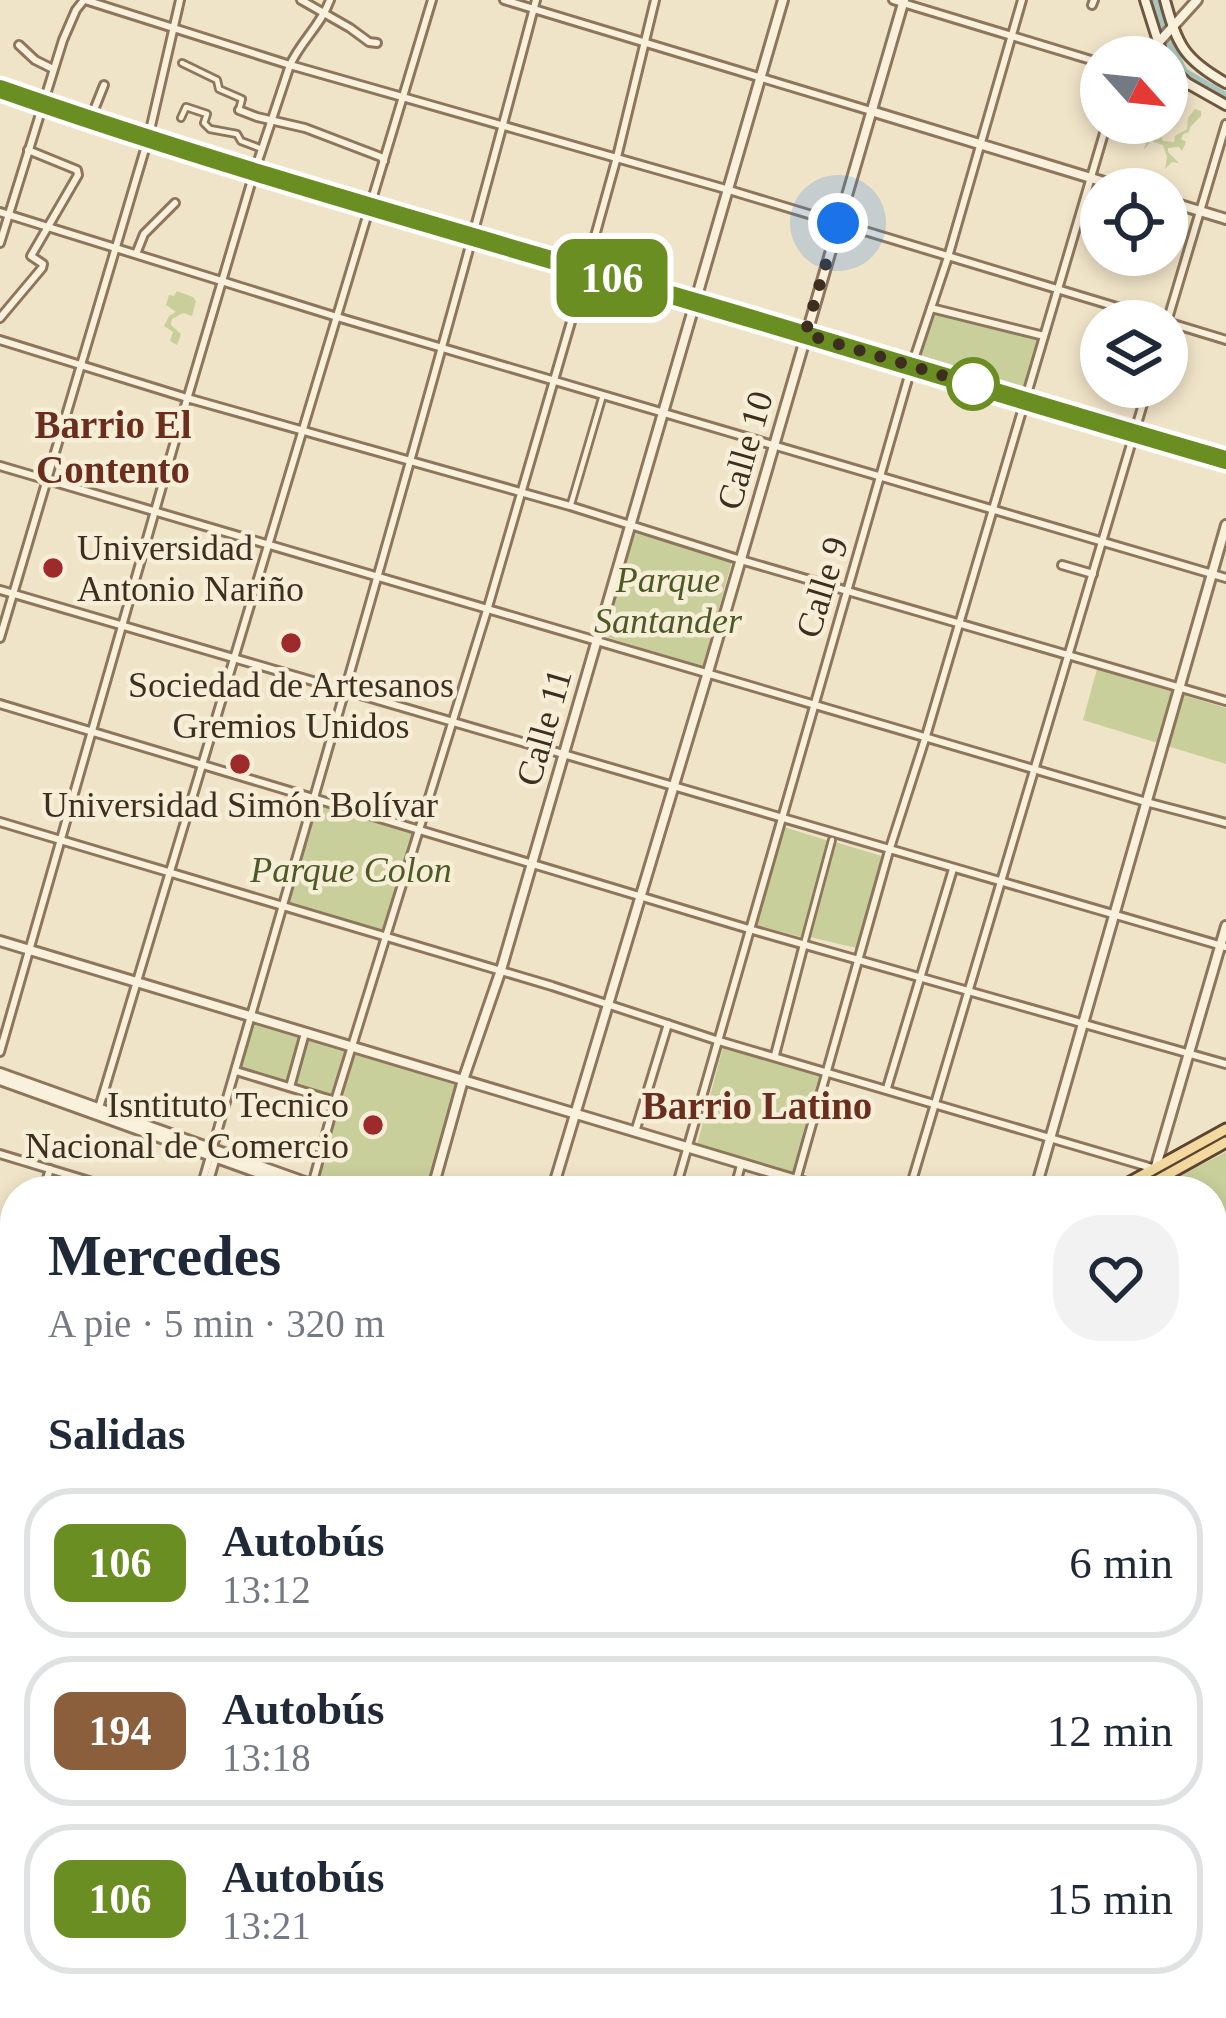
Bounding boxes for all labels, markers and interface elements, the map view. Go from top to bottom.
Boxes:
north arrow [1080,36,1188,144]
map controls [1080,36,1188,408]
button: locate [1080,168,1188,276]
your location [808,193,868,253]
line badge: 106 [543,239,681,317]
text: 106 [581,255,644,301]
button: layers [1080,300,1188,408]
unlabelled marker [948,359,998,409]
street label: Calle 10 [709,387,781,514]
district label: Barrio El Contento [34,403,192,491]
place label: Universidad Antonio Nariño [77,528,304,609]
street label: Calle 9 [788,532,856,642]
marker: Universidad Antonio Nariño [40,555,66,581]
park label: Parque Santander [594,560,743,641]
marker: Sociedad de Artesanos Gremios Unidos [278,630,304,656]
street label: Calle 11 [508,664,580,790]
place label: Sociedad de Artesanos Gremios Unidos [128,665,454,746]
marker: Universidad Simón Bolívar [227,751,253,777]
place label: Universidad Simón Bolívar [42,785,438,825]
park label: Parque Colon [249,850,452,890]
district label: Barrio Latino [642,1084,872,1127]
place label: Isntituto Tecnico Nacional de Comercio [25,1085,349,1166]
marker: Isntituto Tecnico Nacional de Comercio [360,1112,386,1138]
button: heart [1053,1215,1179,1341]
text: Mercedes [48,1224,281,1287]
text: A pie · 5 min · 320 m [48,1302,385,1345]
text: Salidas [48,1409,186,1459]
text: Autobús [222,1516,385,1566]
text: 6 min [1069,1538,1173,1588]
text: 106 [89,1540,152,1586]
text: 13:12 [222,1568,311,1611]
text: Autobús [222,1684,385,1734]
text: 12 min [1047,1706,1173,1756]
text: 194 [89,1708,152,1754]
text: 13:18 [222,1736,311,1779]
text: Autobús [222,1852,385,1902]
text: 15 min [1047,1874,1173,1924]
text: 106 [89,1876,152,1922]
text: 13:21 [222,1904,311,1947]

